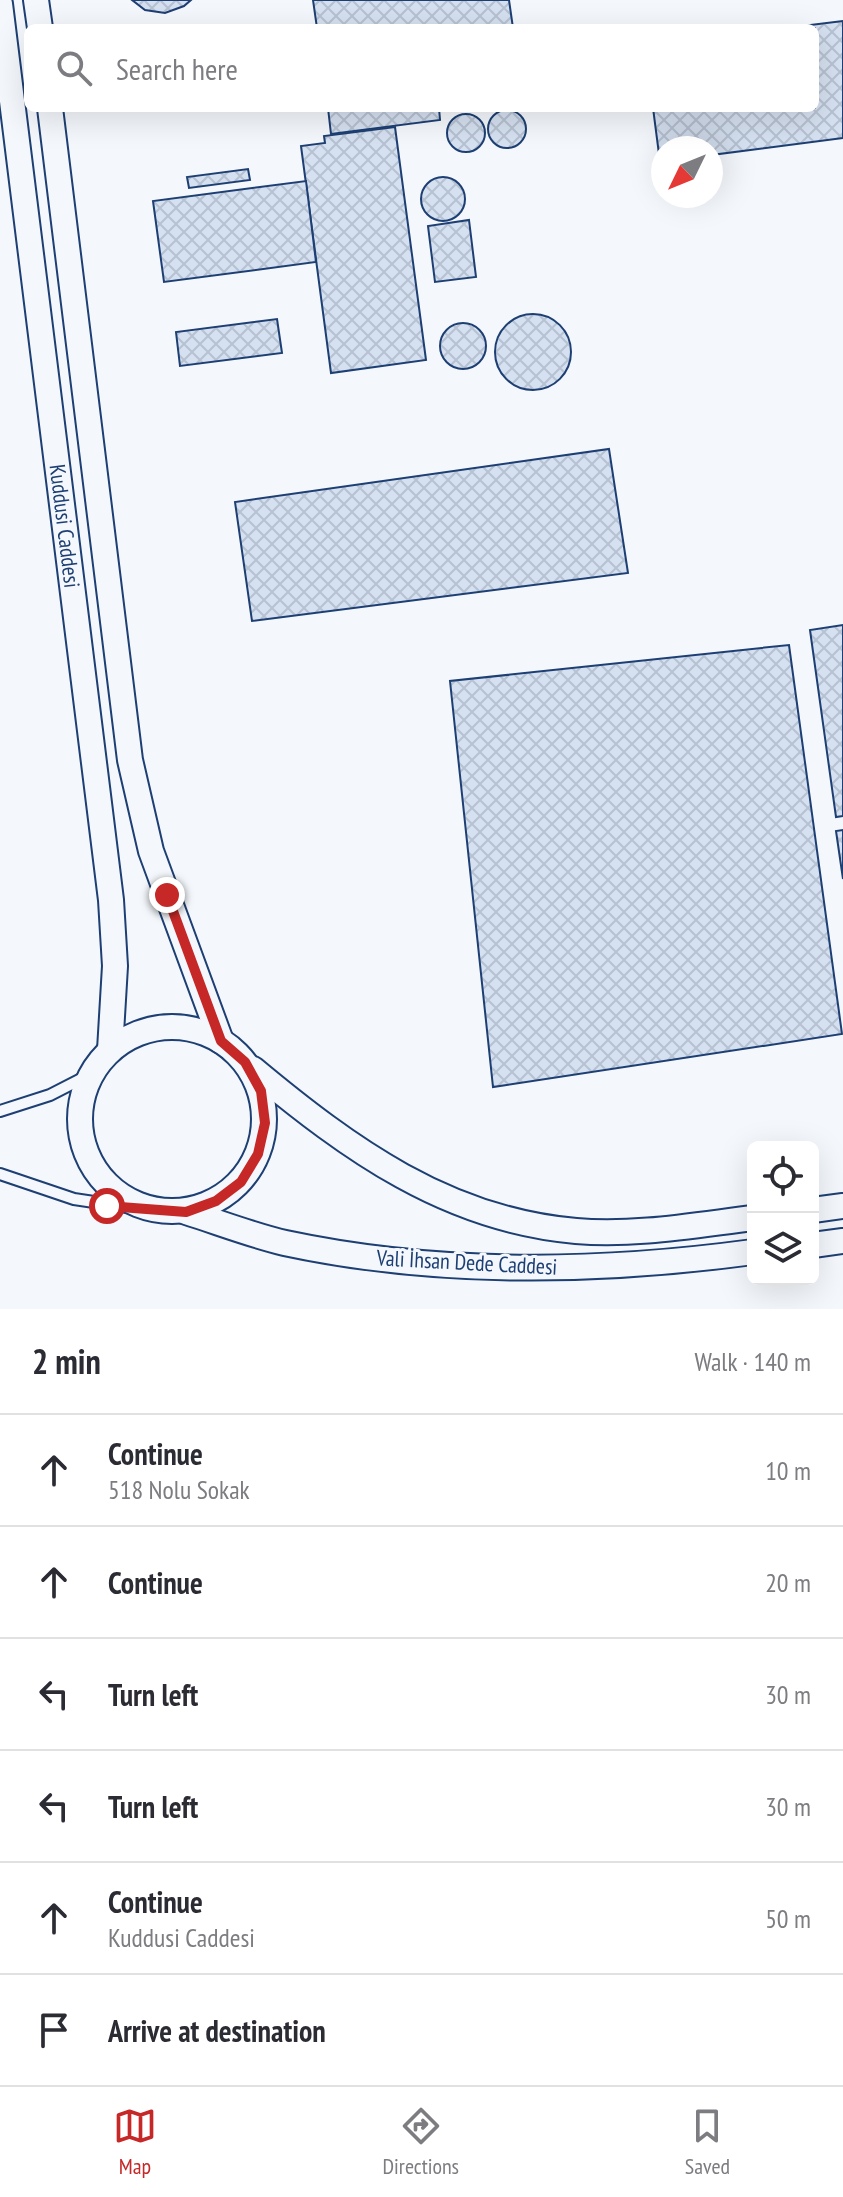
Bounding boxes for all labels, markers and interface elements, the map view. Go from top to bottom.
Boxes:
search box [24,24,819,112]
icon: search [52,46,96,90]
text: Search here [116,49,238,88]
north arrow [651,136,723,208]
street label: Kuddusi Caddesi [44,463,86,589]
route end [149,877,185,913]
map controls [747,1141,819,1285]
button: locate [747,1141,819,1213]
route start [89,1188,125,1224]
button: layers [747,1213,819,1285]
street label: Vali İhsan Dede Caddesi [375,1243,558,1281]
text: 2 min [32,1339,101,1383]
text: Walk · 140 m [694,1345,811,1378]
text: Continue [108,1434,203,1473]
icon: ahead [32,1448,76,1492]
text: 10 m [765,1454,811,1487]
text: 518 Nolu Sokak [108,1473,250,1506]
icon: ahead [32,1560,76,1604]
text: Continue [108,1563,203,1602]
text: 20 m [765,1566,811,1599]
icon: left [32,1672,76,1716]
text: Turn left [108,1675,198,1714]
text: 30 m [765,1678,811,1711]
icon: left [32,1784,76,1828]
text: Turn left [108,1787,198,1826]
text: 30 m [765,1790,811,1823]
text: Continue [108,1882,203,1921]
icon: ahead [32,1896,76,1940]
text: 50 m [765,1902,811,1935]
text: Kuddusi Caddesi [108,1921,255,1954]
icon: arrive [32,2008,76,2052]
text: Arrive at destination [108,2011,326,2050]
tab: Map [113,2104,157,2180]
tab: Directions [383,2104,459,2180]
tab: Saved [685,2104,730,2180]

